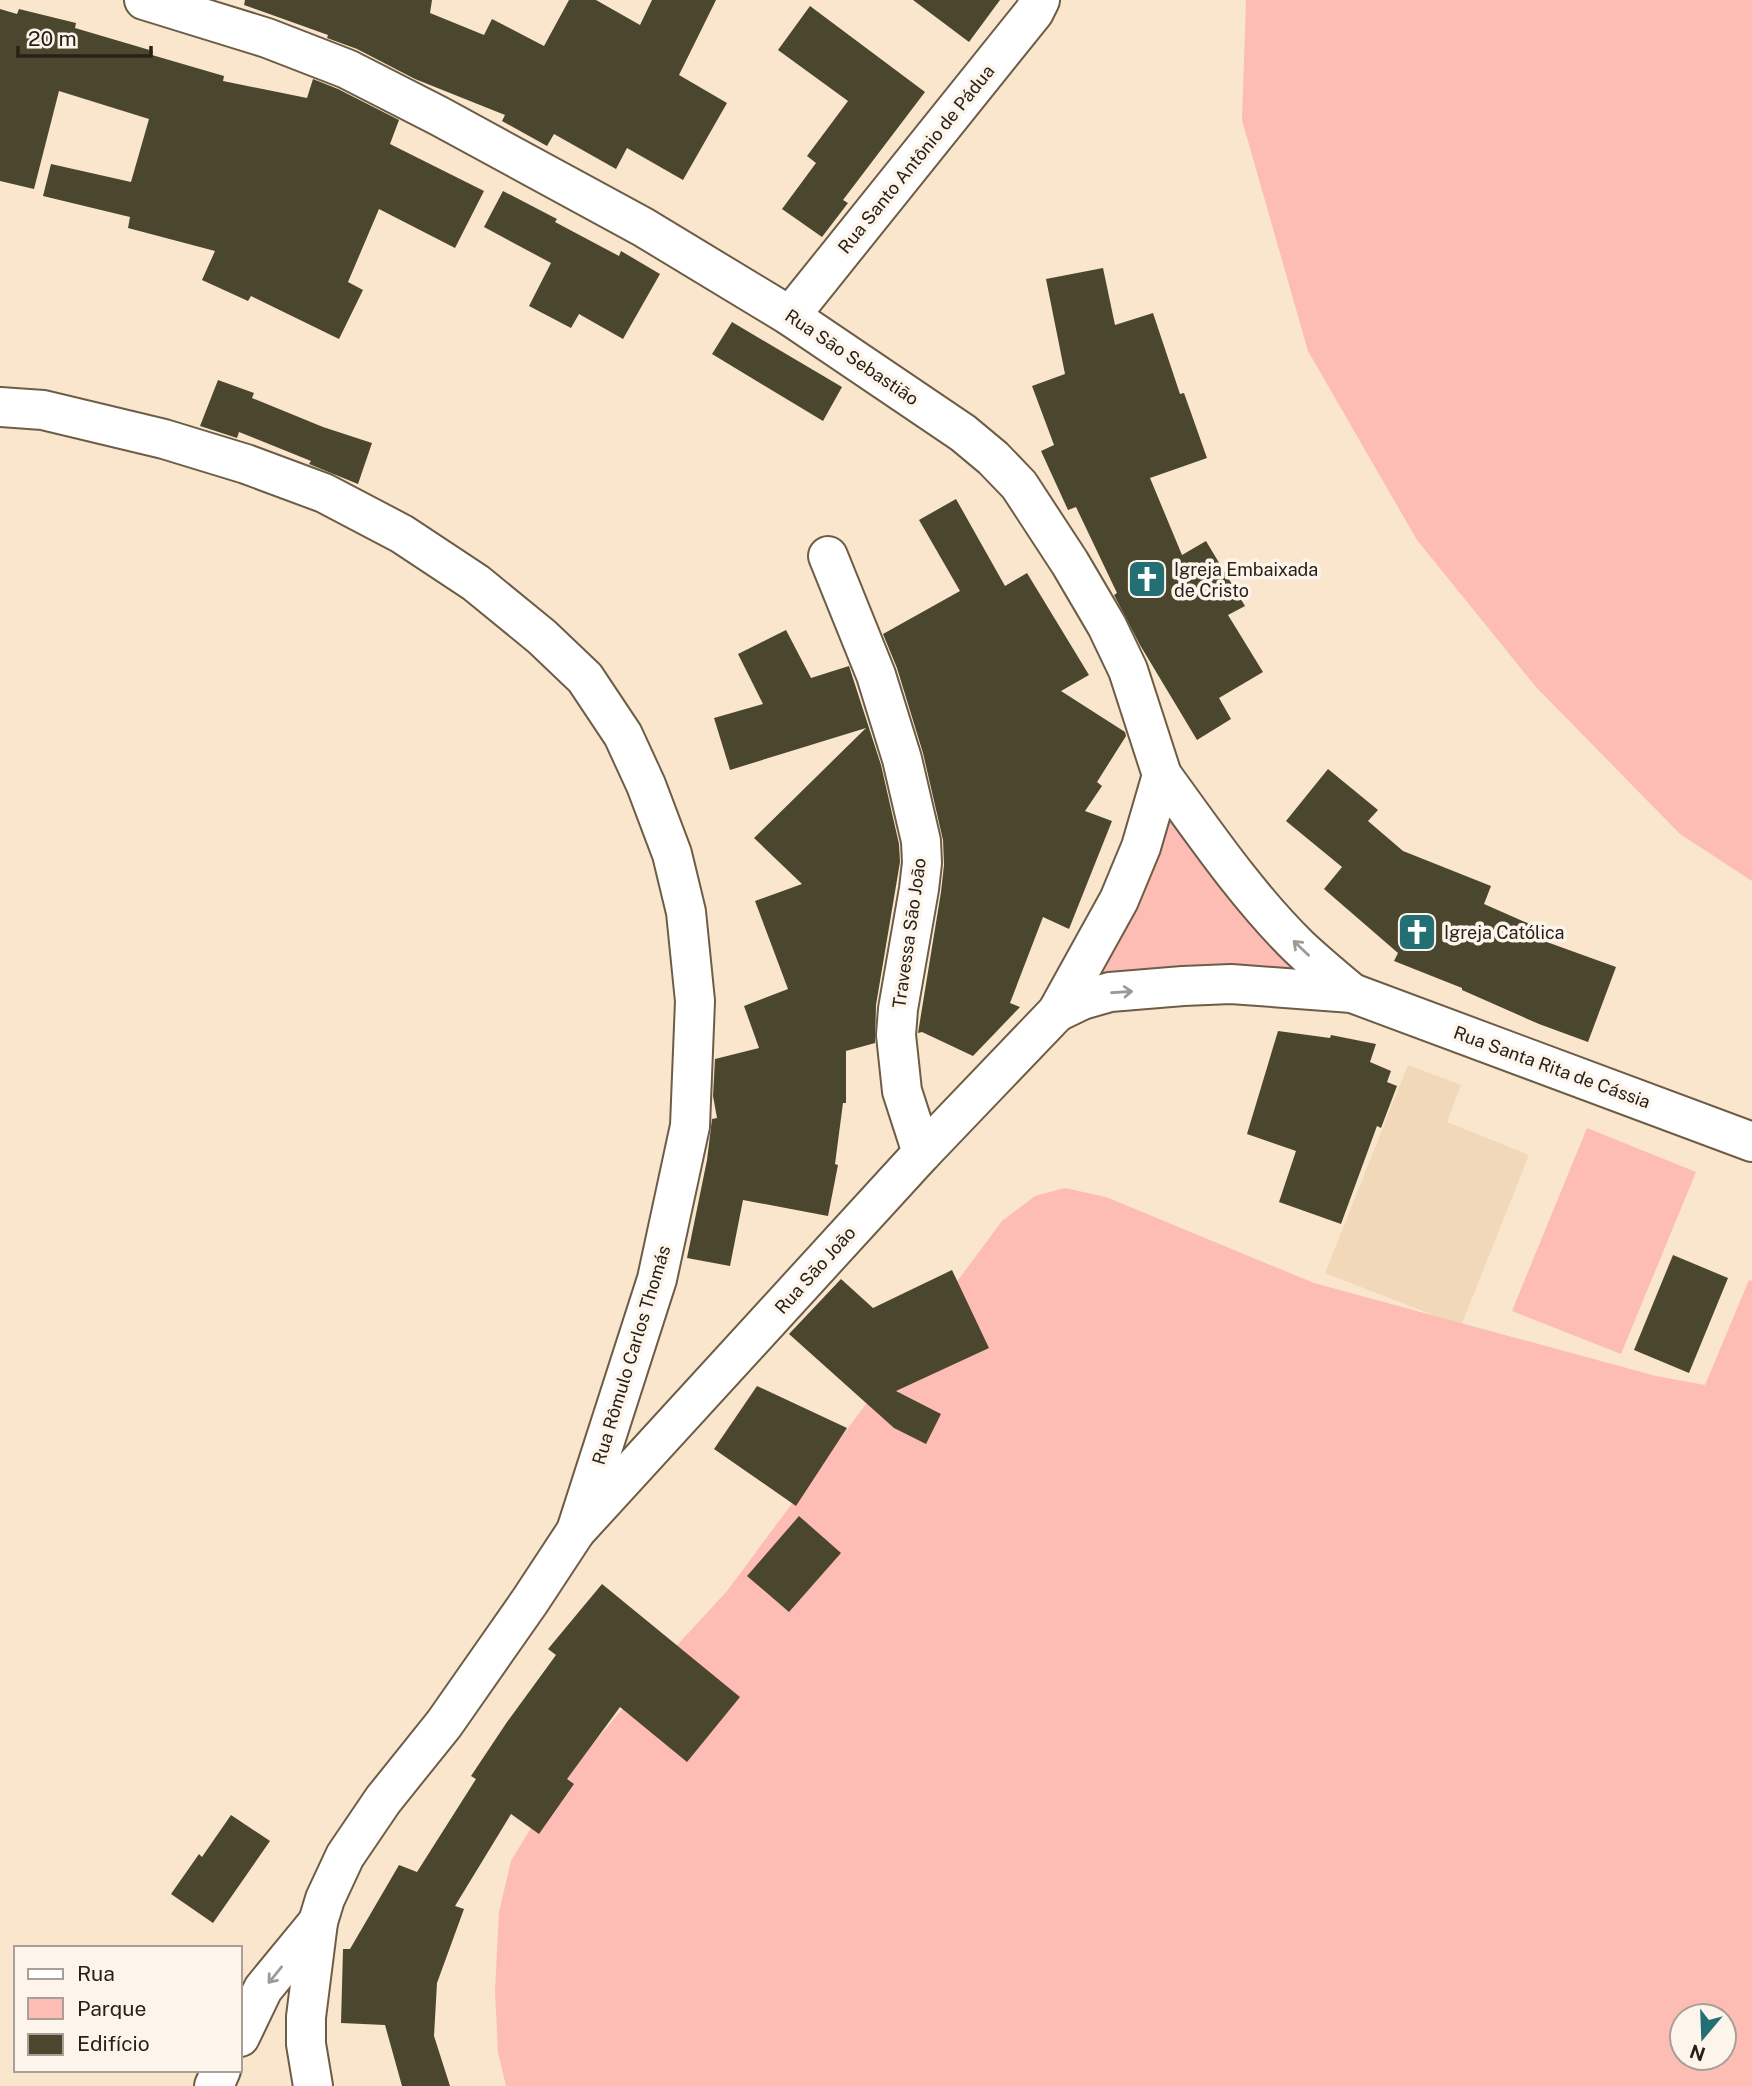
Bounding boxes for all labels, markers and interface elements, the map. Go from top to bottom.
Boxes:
scale bar [18,14,150,58]
text: 20 m [28,26,77,51]
street label: Rua Santo Antônio de Pádua [833,61,999,257]
street label: Rua São Sebastião [781,305,923,409]
church icon: Igreja Embaixada de Cristo [1126,558,1168,600]
place label: Igreja Embaixada de Cristo [1174,559,1318,601]
street label: Travessa São João [888,856,930,1010]
church icon: Igreja Católica [1396,911,1438,953]
place label: Igreja Católica [1444,922,1565,943]
one-way arrow [1292,939,1309,956]
one-way arrow [1110,985,1133,998]
street label: Rua Santa Rita de Cássia [1451,1022,1653,1112]
street label: Rua São João [770,1222,860,1318]
street label: Rua Rômulo Carlos Thomás [588,1243,674,1467]
legend [14,1946,242,2072]
text: Rua [77,1961,115,1986]
one-way arrow [267,1965,283,1983]
text: Parque [77,1996,146,2021]
north arrow [1668,2002,1738,2072]
text: Edifício [77,2031,150,2056]
text: N [1687,2040,1708,2066]

